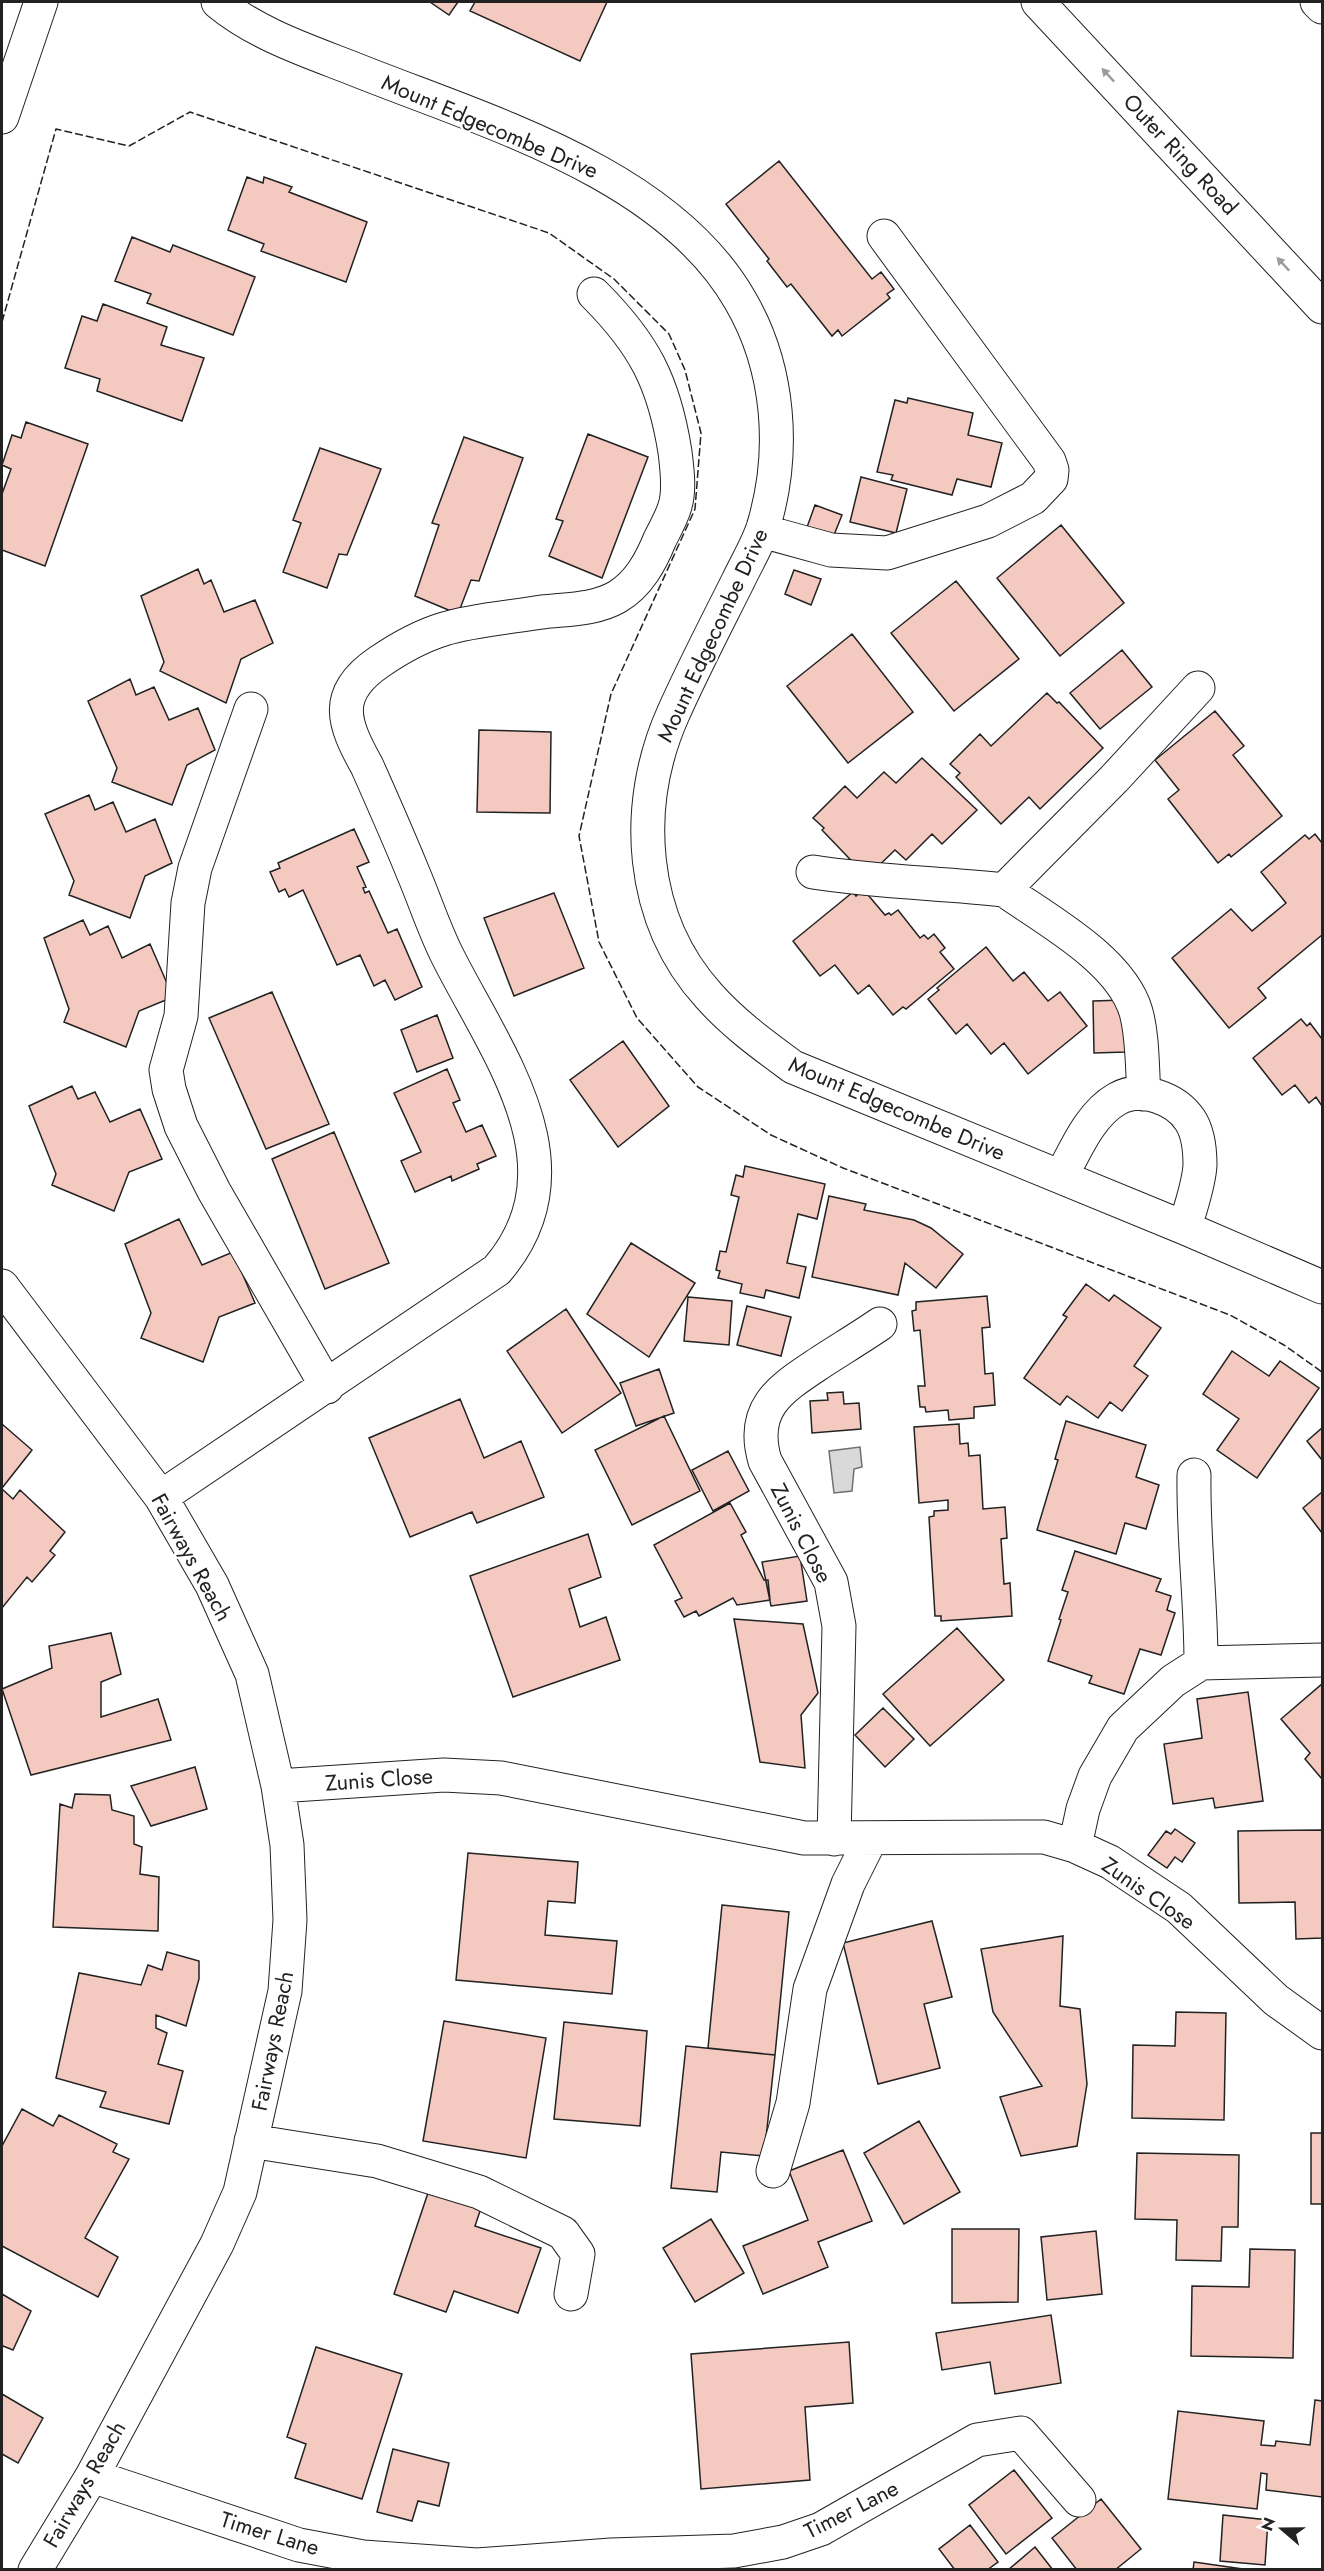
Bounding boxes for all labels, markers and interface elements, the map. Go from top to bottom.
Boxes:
street label: Mount Edgecombe Drive [377,66,603,186]
one-way arrow [1101,68,1115,82]
street label: Outer Ring Road [1116,86,1246,222]
one-way arrow [1276,257,1290,272]
street label: Mount Edgecombe Drive [648,523,776,747]
street label: Mount Edgecombe Drive [784,1048,1010,1168]
street label: Zunis Close [763,1478,841,1588]
street label: Fairways Reach [144,1487,240,1627]
street label: Zunis Close [324,1759,434,1799]
street label: Zunis Close [1096,1849,1202,1937]
street label: Fairways Reach [243,1968,301,2114]
street label: Fairways Reach [35,2415,133,2553]
street label: Timer Lane [798,2472,904,2546]
north arrow [1252,2499,1312,2559]
street label: Timer Lane [217,2503,323,2563]
text: N [1255,2514,1281,2534]

